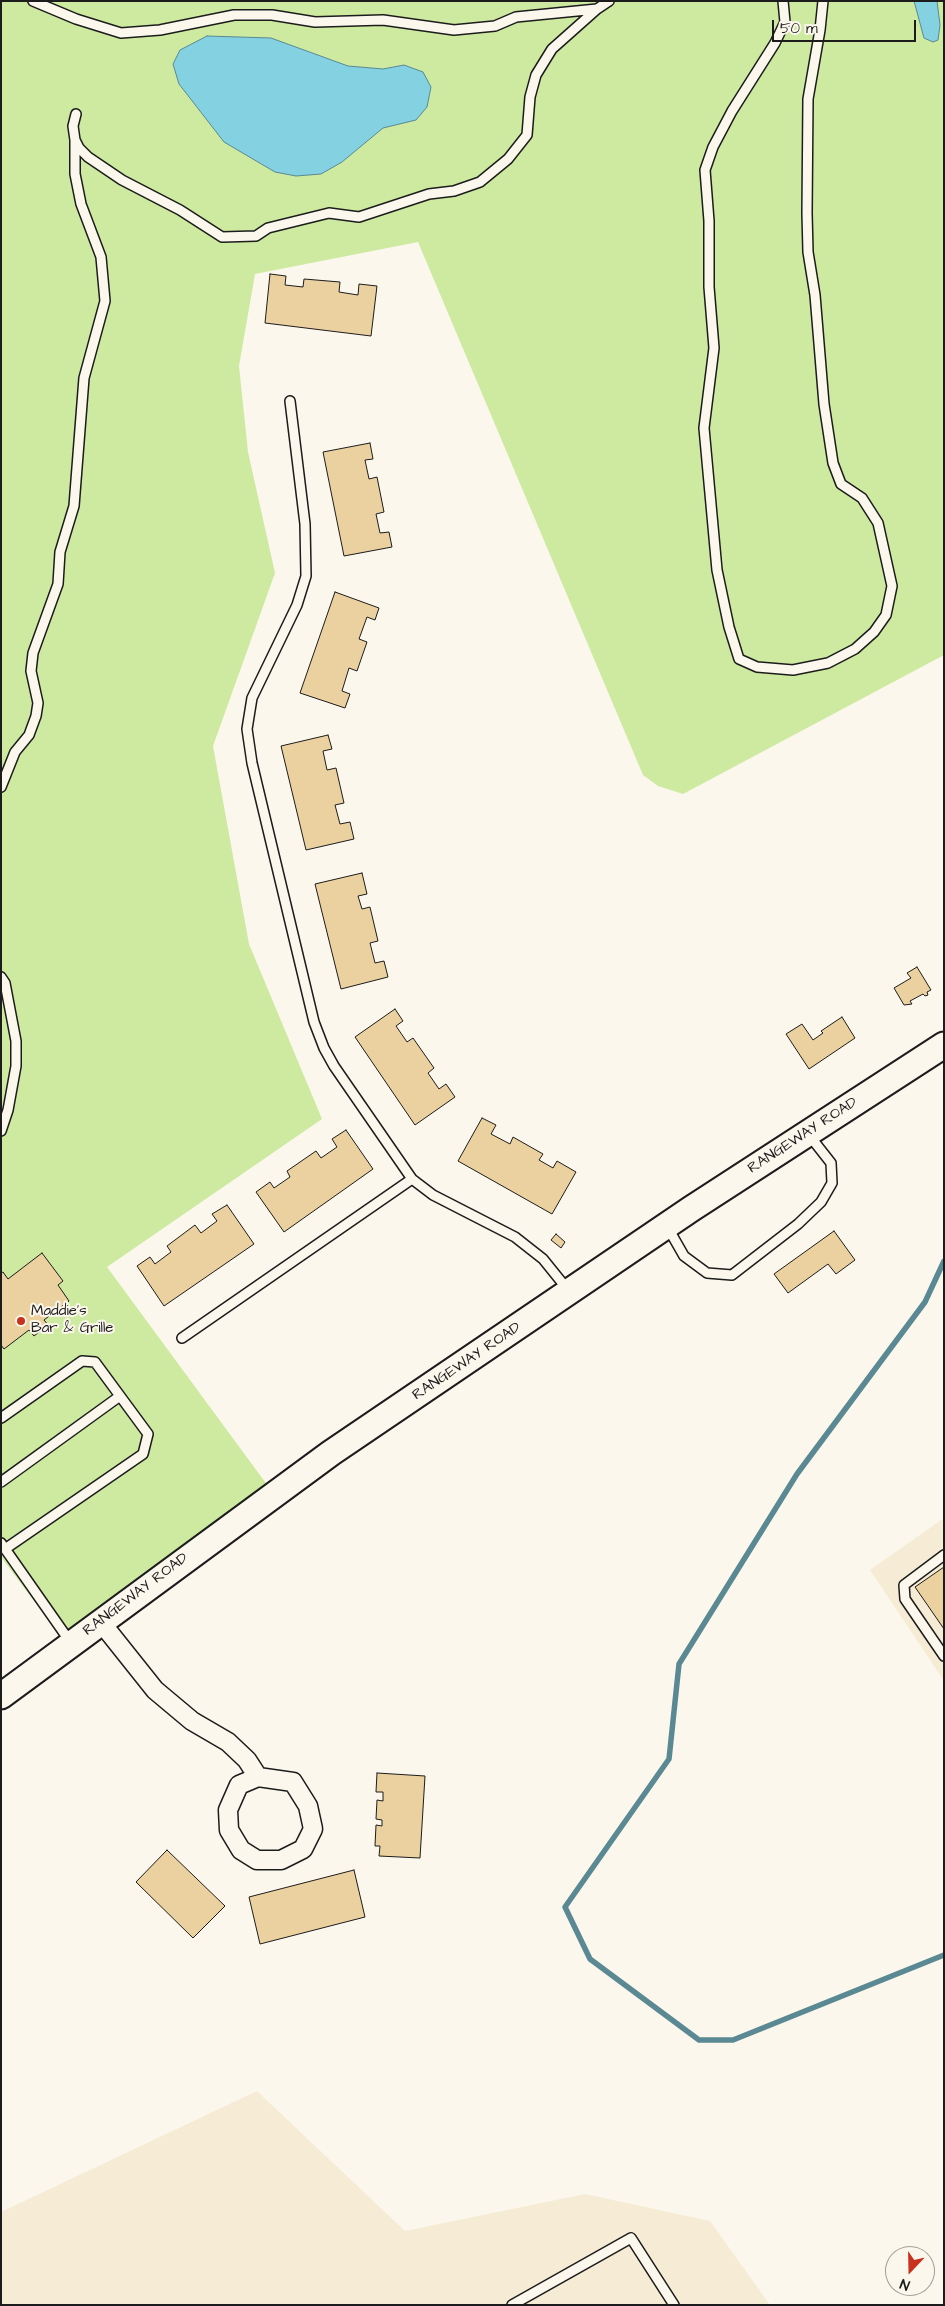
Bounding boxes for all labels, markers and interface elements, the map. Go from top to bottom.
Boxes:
scale bar [775,10,919,42]
text: 50 m [780,18,818,39]
street label: RANGEWAY ROAD [745,1094,861,1178]
place label: Maddie's Bar & Grille [31,1303,113,1338]
marker: Maddie's Bar & Grille [15,1315,27,1327]
street label: RANGEWAY ROAD [409,1319,525,1405]
street label: RANGEWAY ROAD [80,1550,192,1640]
north arrow [885,2246,935,2296]
text: N [897,2273,913,2295]

